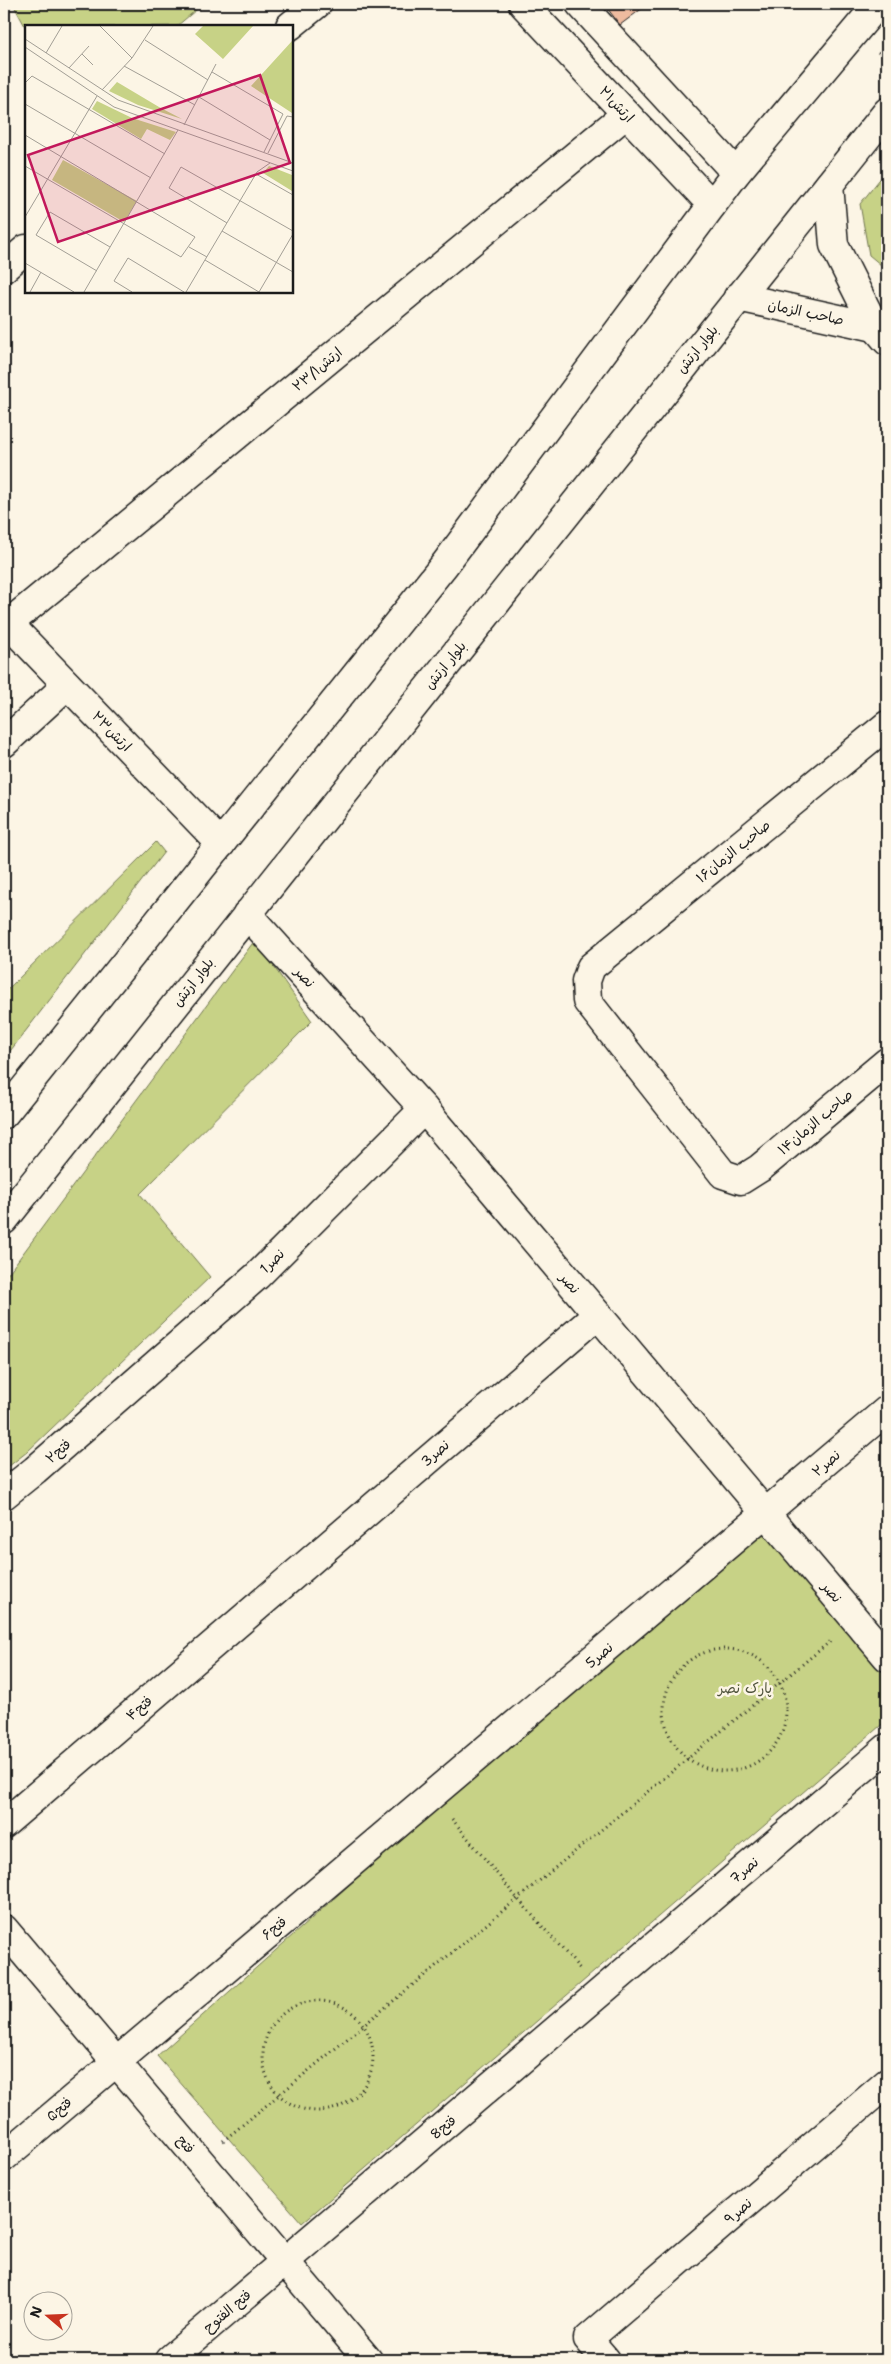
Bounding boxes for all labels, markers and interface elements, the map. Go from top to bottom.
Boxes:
inset map [25,25,292,292]
street label: ارتش۲۱ [596,82,638,126]
street label: صاحب الزمان [766,295,846,329]
street label: بلوار ارتش [672,321,722,377]
street label: ۲۳/۱ارتش [288,343,346,395]
street label: بلوار ارتش [420,637,470,693]
street label: ارتش۲۳ [88,707,136,755]
street label: صاحب الزمان۱۶ [692,816,774,886]
street label: بلوار ارتش [168,954,218,1010]
street label: نصر [290,962,319,991]
street label: صاحب الزمان۱۴ [774,1085,856,1159]
street label: 1نصر [256,1245,288,1277]
street label: نصر [555,1268,584,1297]
street label: ۲فتح [41,1435,75,1468]
street label: 3نصر [417,1436,453,1470]
street label: نصر۲ [808,1446,844,1480]
street label: نصر [817,1577,846,1606]
street label: 5نصر [581,1638,617,1672]
park label: پارک نصر [717,1679,772,1698]
street label: فتح۴ [122,1692,157,1725]
street label: 7نصر [726,1853,762,1887]
street label: ۶فتح [258,1912,291,1944]
street label: ۵فتح [42,2093,76,2126]
street label: 8فتح [426,2111,460,2144]
street label: فتح [172,2131,199,2158]
street label: ۹نصر [720,2194,756,2228]
street label: فتح الفتوح [199,2286,255,2337]
north arrow [22,2292,72,2342]
text: N [25,2304,46,2320]

